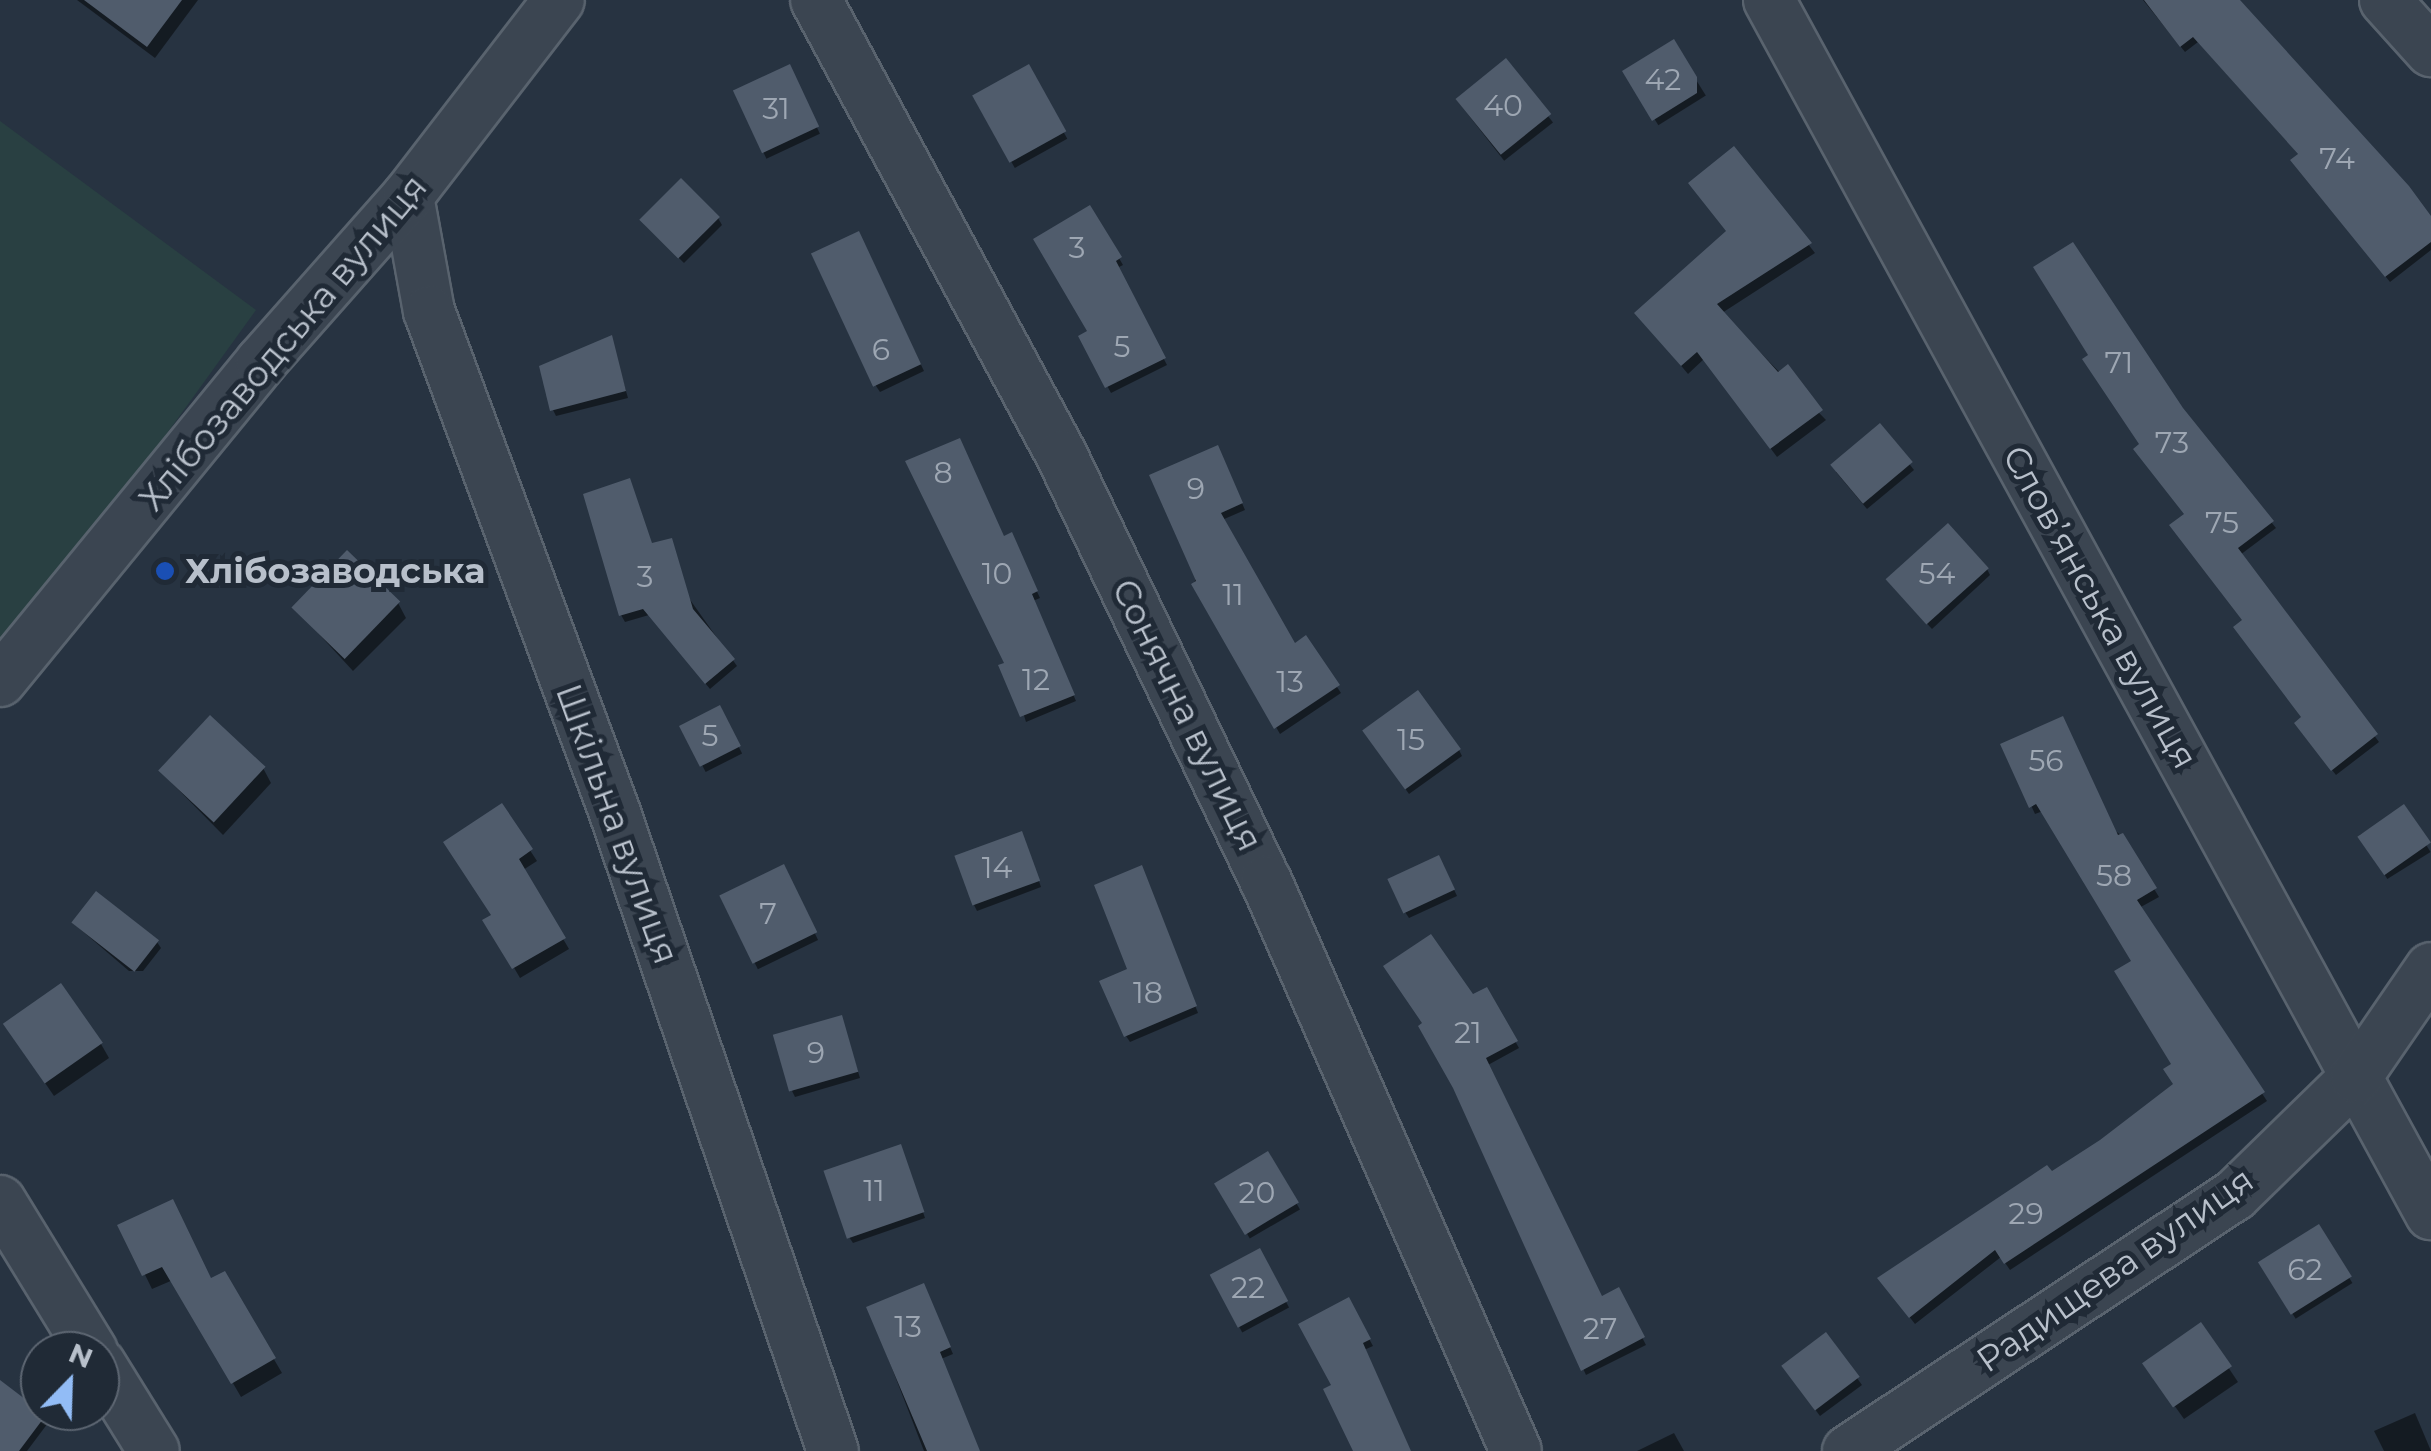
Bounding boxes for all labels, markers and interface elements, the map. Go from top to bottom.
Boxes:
house number: 42 [1645,62,1681,98]
house number: 40 [1483,88,1523,124]
house number: 31 [762,91,790,127]
house number: 74 [2319,141,2355,177]
street label: Хлібозаводська вулиця [130,167,436,519]
house number: 3 [1069,230,1085,266]
house number: 5 [1114,329,1130,365]
house number: 6 [872,332,890,368]
house number: 71 [2105,345,2133,381]
house number: 73 [2155,425,2189,461]
street label: Слов’янська вулиця [1994,438,2206,776]
house number: 8 [933,455,953,491]
house number: 9 [1187,471,1205,507]
house number: 75 [2205,505,2239,541]
place label: Хлібозаводська [185,550,485,592]
house number: 10 [982,556,1012,592]
house number: 54 [1919,556,1955,592]
house number: 3 [637,559,653,595]
marker: Хлібозаводська [154,560,176,582]
street label: Сонячна вулиця [1103,572,1271,858]
house number: 11 [1222,577,1244,613]
house number: 12 [1022,662,1050,698]
house number: 13 [1276,664,1304,700]
street label: Шкільна вулиця [547,678,687,970]
house number: 5 [702,718,718,754]
house number: 15 [1397,722,1425,758]
house number: 56 [2028,743,2064,779]
house number: 14 [982,850,1012,886]
house number: 58 [2096,858,2132,894]
house number: 7 [759,896,777,932]
house number: 18 [1133,975,1163,1011]
house number: 21 [1454,1015,1482,1051]
house number: 9 [807,1035,825,1071]
street label: Радищева вулиця [1969,1159,2261,1381]
house number: 11 [863,1173,885,1209]
house number: 20 [1239,1175,1275,1211]
house number: 29 [2008,1196,2044,1232]
house number: 62 [2287,1252,2323,1288]
house number: 22 [1231,1270,1265,1306]
house number: 13 [894,1309,922,1345]
house number: 27 [1583,1311,1617,1347]
north arrow [20,1331,120,1431]
text: N [64,1335,98,1375]

